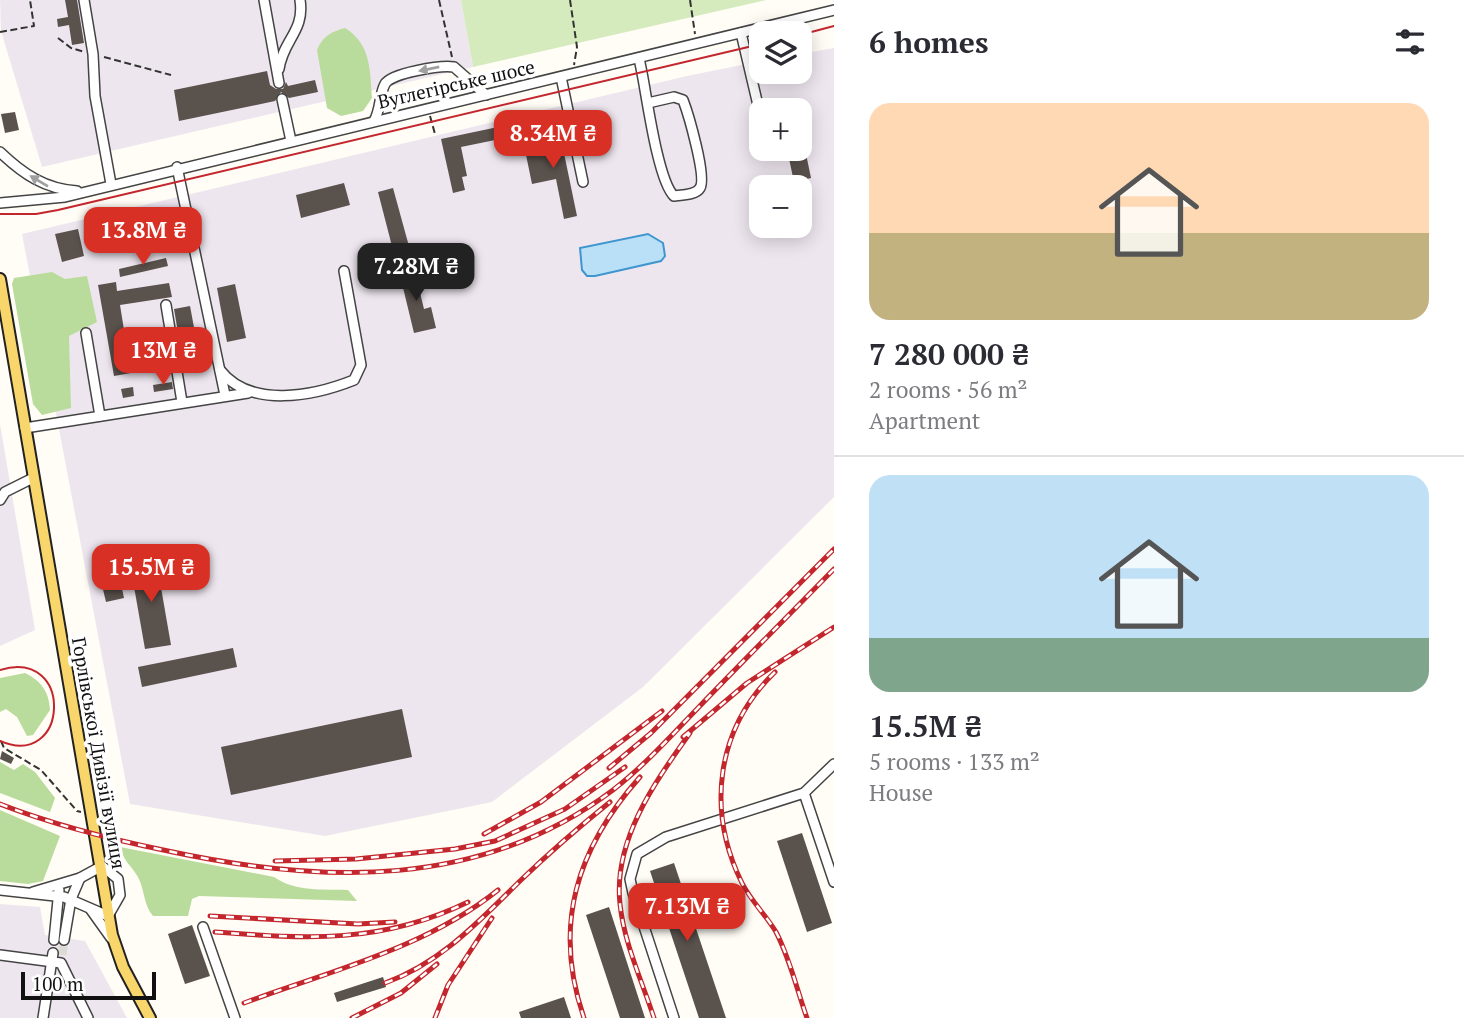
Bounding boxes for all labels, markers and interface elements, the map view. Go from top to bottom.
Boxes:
map controls [749,21,812,238]
button: layers [749,21,812,84]
text: 6 homes [869,22,988,62]
icon: filters [1391,23,1429,61]
street label: Вуглегірське шосе [375,53,537,114]
one-way arrow [418,64,440,75]
button: + [749,98,812,161]
pin: 8.34M ₴ [488,110,618,170]
text: 8.34M ₴ [510,117,596,148]
icon: home [1086,149,1212,275]
one-way arrow [30,175,49,187]
button: − [749,175,812,238]
pin: 13.8M ₴ [78,208,208,267]
text: 13.8M ₴ [100,214,186,245]
pin: 7.28M ₴ [351,244,481,303]
text: 7.28M ₴ [373,250,459,281]
pin: 13M ₴ [114,328,212,387]
text: 13M ₴ [130,334,196,365]
text: 7 280 000 ₴ [869,334,1029,374]
text: 2 rooms · 56 m² [869,374,1028,405]
text: Apartment [869,405,980,436]
icon: home [1086,521,1212,647]
pin: 15.5M ₴ [86,544,216,604]
text: 15.5M ₴ [108,551,194,582]
street label: Горлівської Дивізії вулиця [67,635,132,871]
text: 15.5M ₴ [869,706,982,746]
text: 5 rooms · 133 m² [869,746,1040,777]
text: House [869,777,933,808]
pin: 7.13M ₴ [622,884,752,943]
text: 7.13M ₴ [644,890,730,921]
scale bar [21,969,156,1001]
text: 100 m [32,971,83,996]

